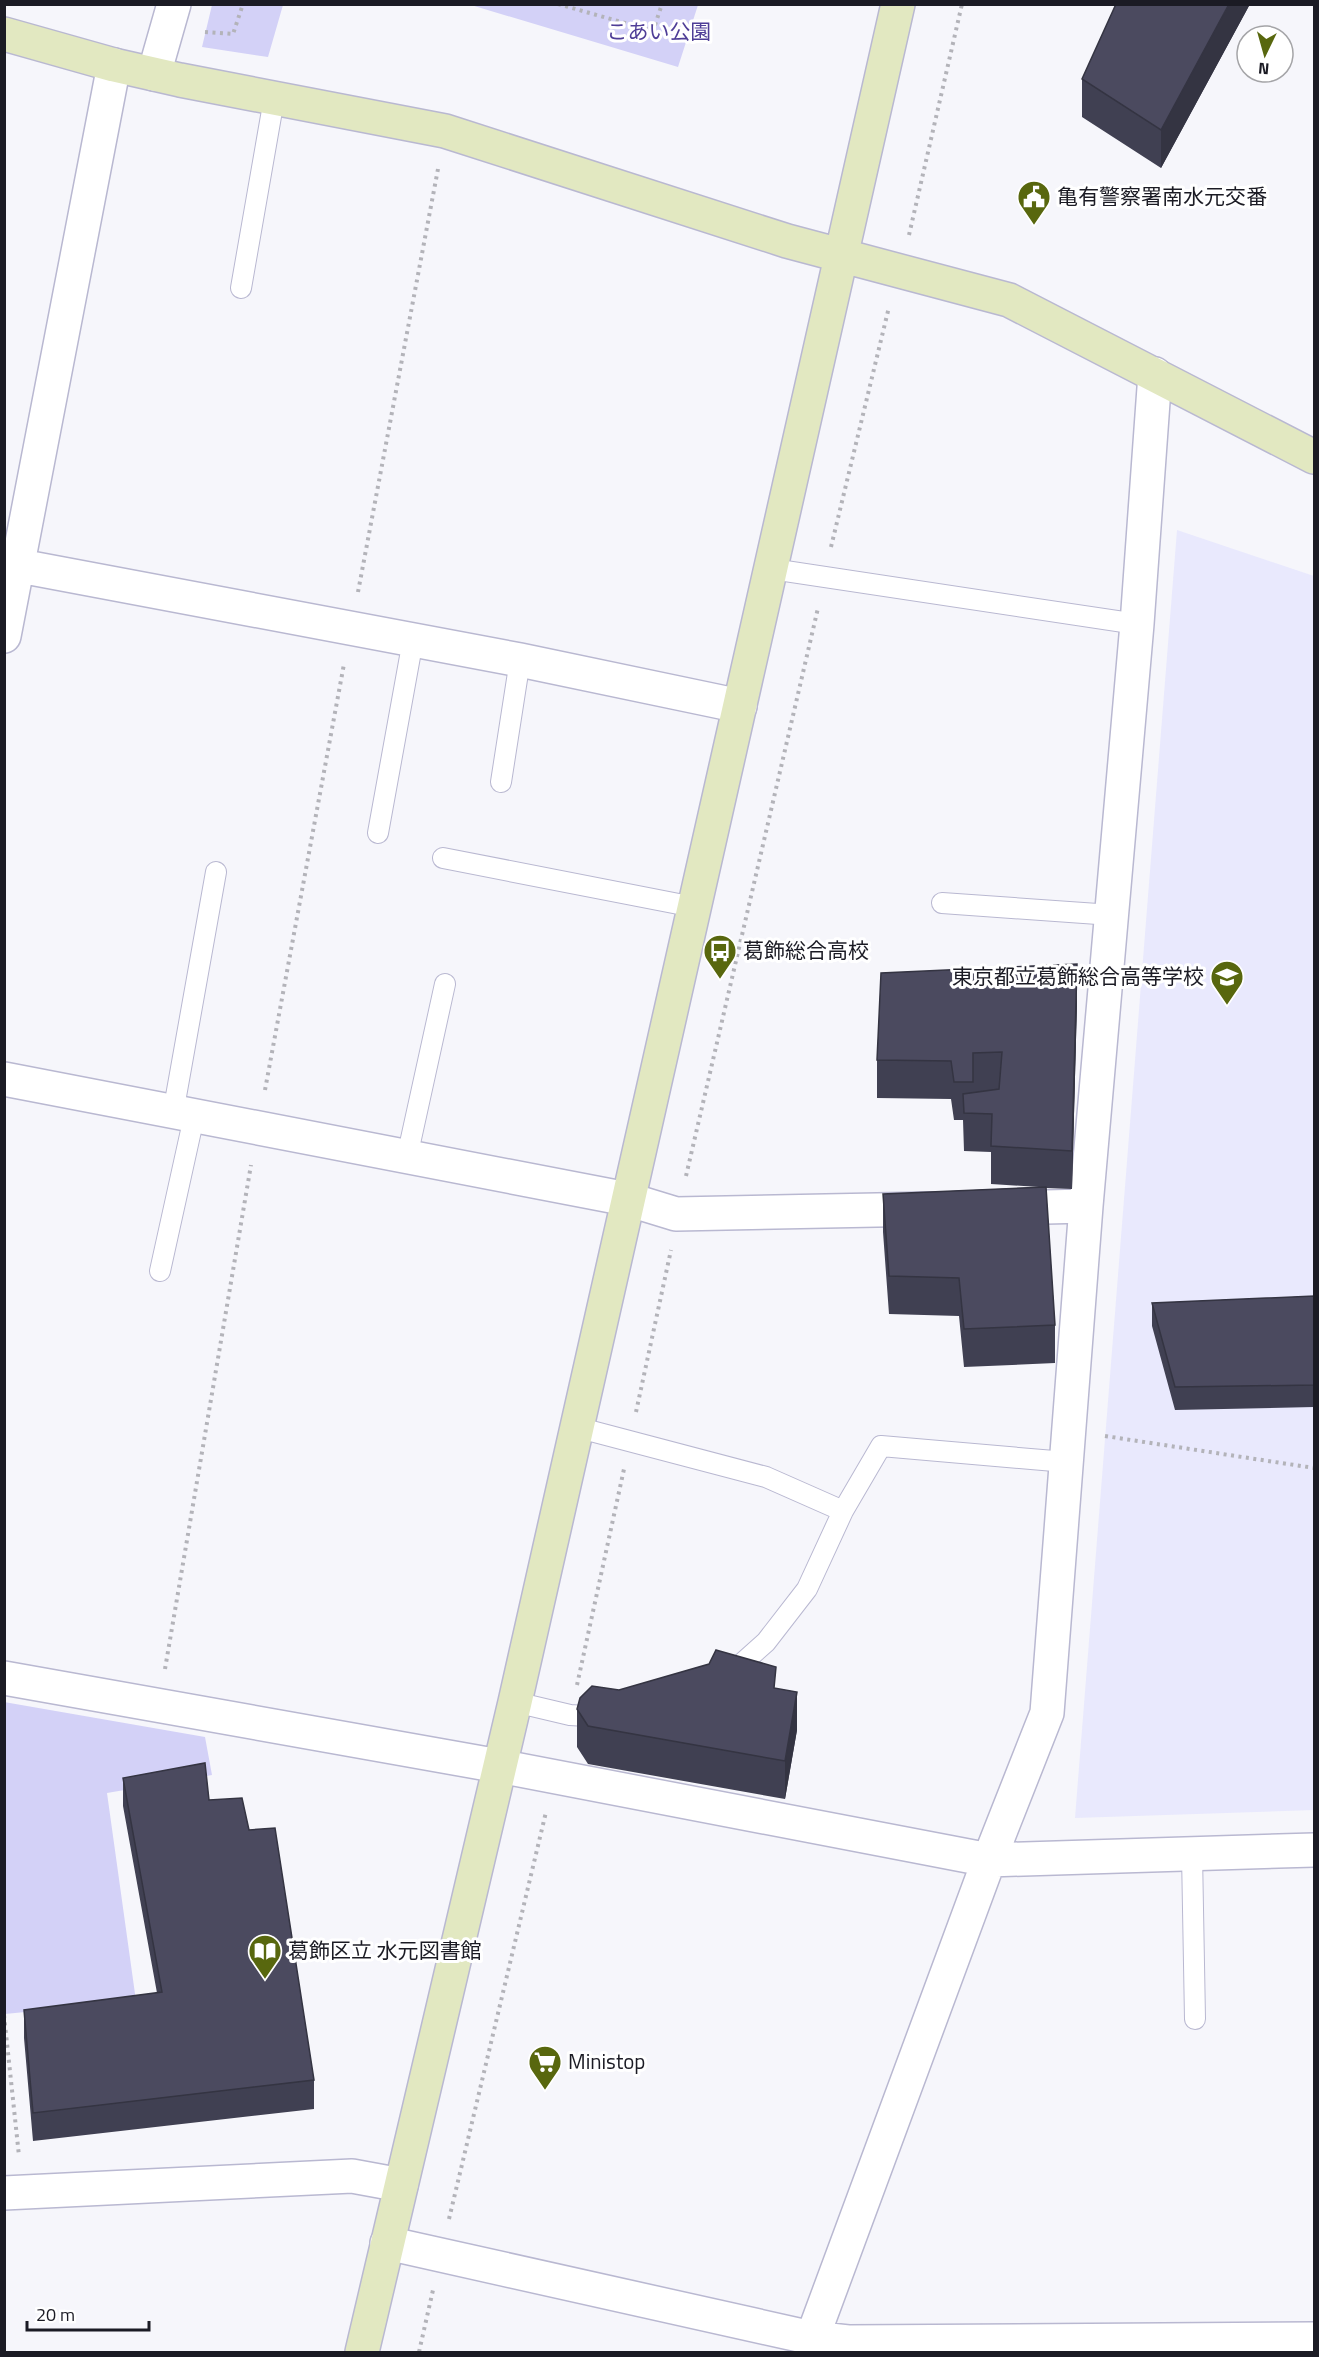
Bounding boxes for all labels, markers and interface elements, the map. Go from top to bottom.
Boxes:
park label: こあい公園 [607,15,712,47]
north arrow [1235,24,1295,84]
text: N [1257,57,1270,81]
public building icon: 亀有警察署南水元交番 [1016,179,1052,226]
place label: 亀有警察署南水元交番 [1057,180,1267,212]
bus stop icon: 葛飾総合高校 [702,933,738,980]
place label: 葛飾総合高校 [743,934,869,966]
school or university icon: 東京都立葛飾総合高等学校 [1209,959,1245,1006]
place label: 東京都立葛飾総合高等学校 [952,960,1204,992]
library icon: 葛飾区立 水元図書館 [247,1933,283,1980]
place label: 葛飾区立 水元図書館 [288,1934,482,1966]
supermarket icon: Ministop [527,2044,563,2091]
place label: Ministop [568,2045,645,2077]
scale bar [27,2294,148,2332]
text: 20 m [36,2301,75,2328]

